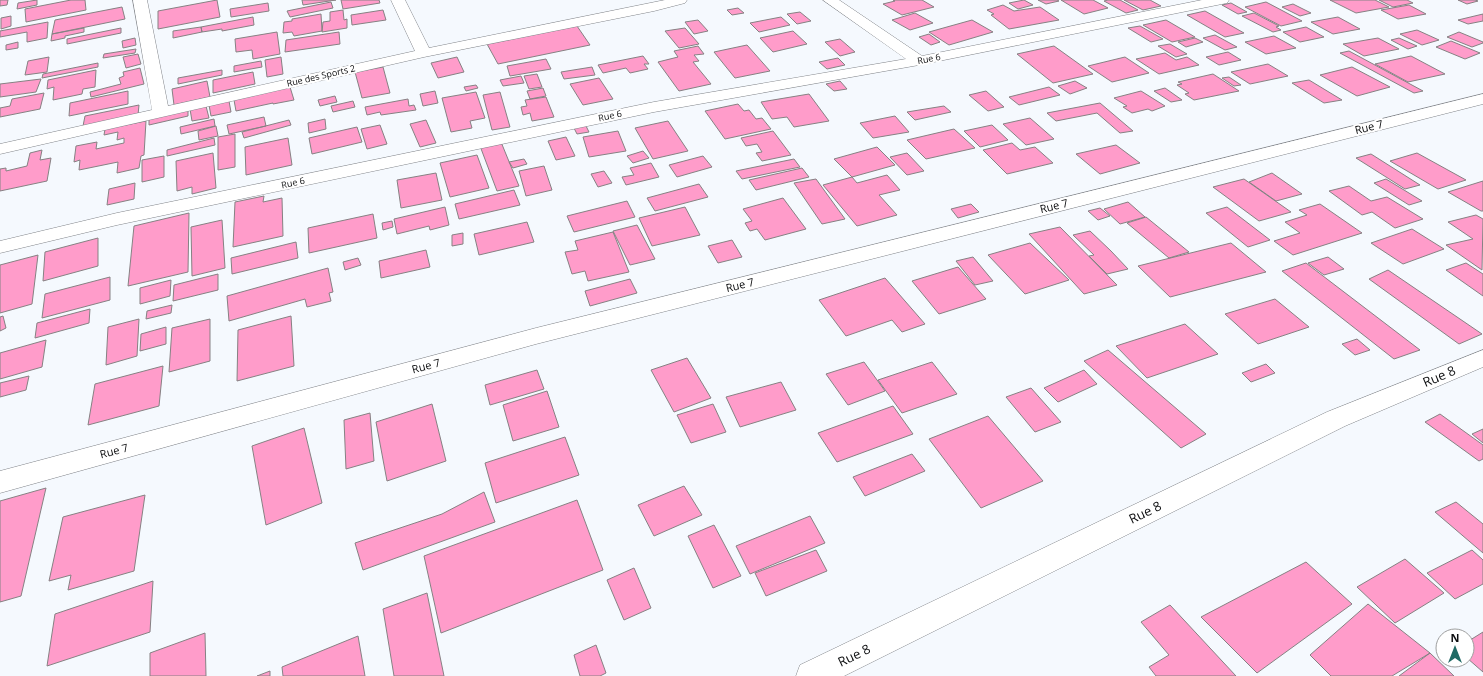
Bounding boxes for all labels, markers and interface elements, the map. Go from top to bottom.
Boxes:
street label: Rue 6 [916,50,942,67]
street label: Rue des Sports 2 [285,61,357,90]
street label: Rue 6 [597,107,623,124]
street label: Rue 7 [1353,116,1385,137]
street label: Rue 6 [280,174,306,191]
street label: Rue 7 [1038,195,1070,216]
street label: Rue 7 [724,274,756,295]
street label: Rue 7 [410,355,442,376]
street label: Rue 8 [1420,361,1458,391]
street label: Rue 7 [98,440,130,461]
street label: Rue 8 [1126,496,1164,528]
north arrow [1435,628,1475,668]
text: N [1451,630,1459,645]
street label: Rue 8 [835,639,873,671]

